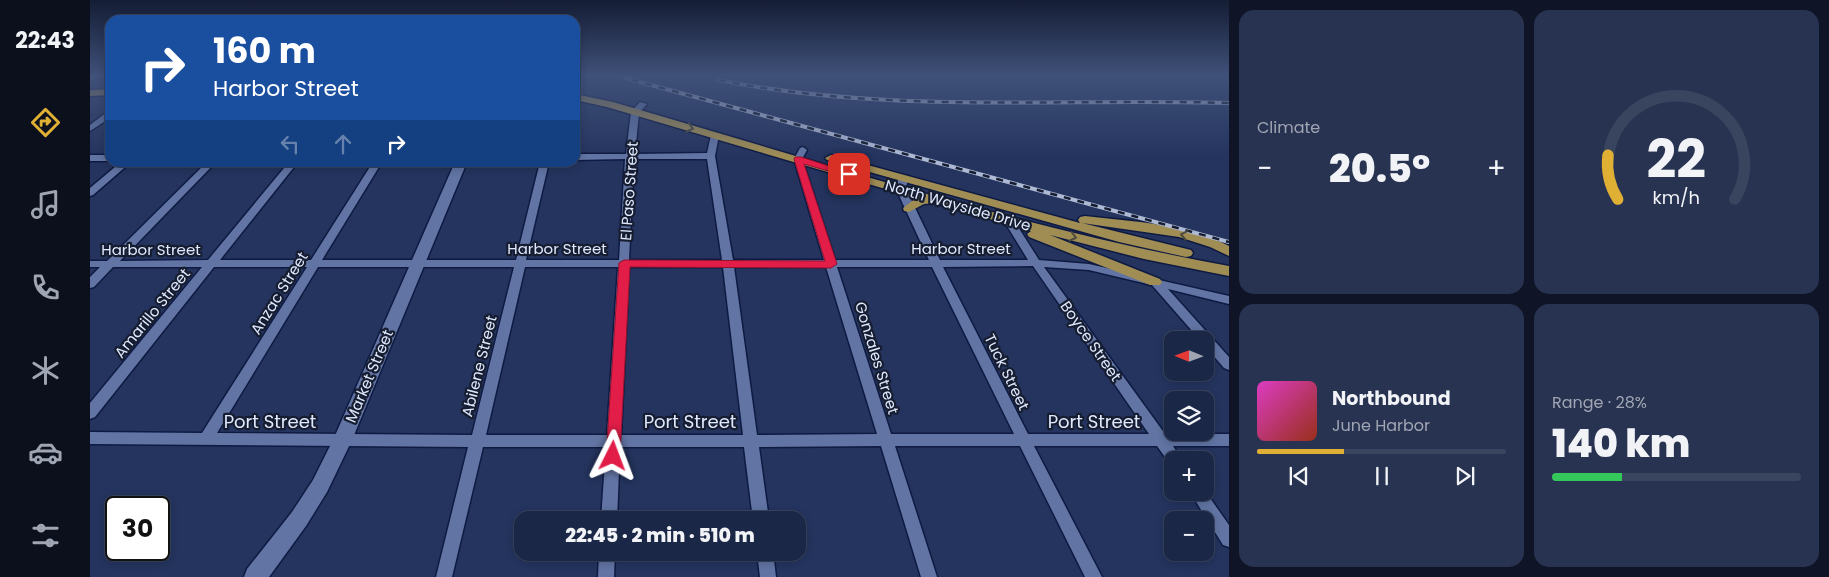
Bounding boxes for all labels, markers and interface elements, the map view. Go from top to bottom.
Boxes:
text: 22:43 [15,25,75,56]
text: 160 m [213,26,316,75]
icon: right [130,35,195,100]
text: Harbor Street [213,73,359,104]
icon: directions [28,105,63,140]
text: Climate [1257,116,1320,139]
one-way arrow [685,122,693,132]
text: 22 [1647,123,1706,196]
icon: left [276,130,304,158]
icon: ahead [329,130,357,158]
icon: right [382,130,410,158]
street label: El Paso Street [615,141,643,241]
text: 20.5° [1329,142,1430,195]
text: − [1257,149,1272,188]
text: + [1487,149,1506,188]
pin [828,153,870,195]
icon: arrive [835,160,863,188]
street label: North Wayside Drive [883,174,1033,236]
text: km/h [1653,185,1700,210]
icon: music [28,187,63,222]
one-way arrow [1180,230,1188,241]
one-way arrow [1068,231,1077,242]
street label: Harbor Street [507,238,607,259]
street label: Harbor Street [911,238,1011,259]
street label: Harbor Street [101,239,201,260]
street label: Anzac Street [245,248,313,338]
street label: Amarillo Street [109,264,195,362]
icon: phone [28,270,63,305]
street label: Boyce Street [1056,297,1126,385]
street label: Gonzales Street [850,299,904,417]
street label: Abilene Street [456,313,502,419]
street label: Market Street [340,326,398,426]
street label: Tuck Street [979,330,1035,414]
north arrow [1164,331,1214,381]
map controls [1164,331,1214,561]
icon: climate [28,353,63,388]
text: Northbound [1332,385,1451,412]
button: layers [1164,391,1214,441]
text: Range · 28% [1552,391,1647,414]
street label: Port Street [224,409,316,434]
street label: Port Street [644,409,736,434]
street label: Port Street [1048,409,1140,434]
text: June Harbor [1332,414,1430,437]
text: 140 km [1552,417,1690,470]
position arrow [586,429,638,481]
icon: car [28,435,63,470]
button: + [1164,451,1214,501]
icon: previous [1285,462,1313,490]
icon: pause [1368,462,1396,490]
icon: next [1451,462,1479,490]
speed limit sign: 30 [105,496,170,561]
button: − [1164,511,1214,561]
icon: filters [28,518,63,553]
text: 22:45 · 2 min · 510 m [565,522,755,549]

